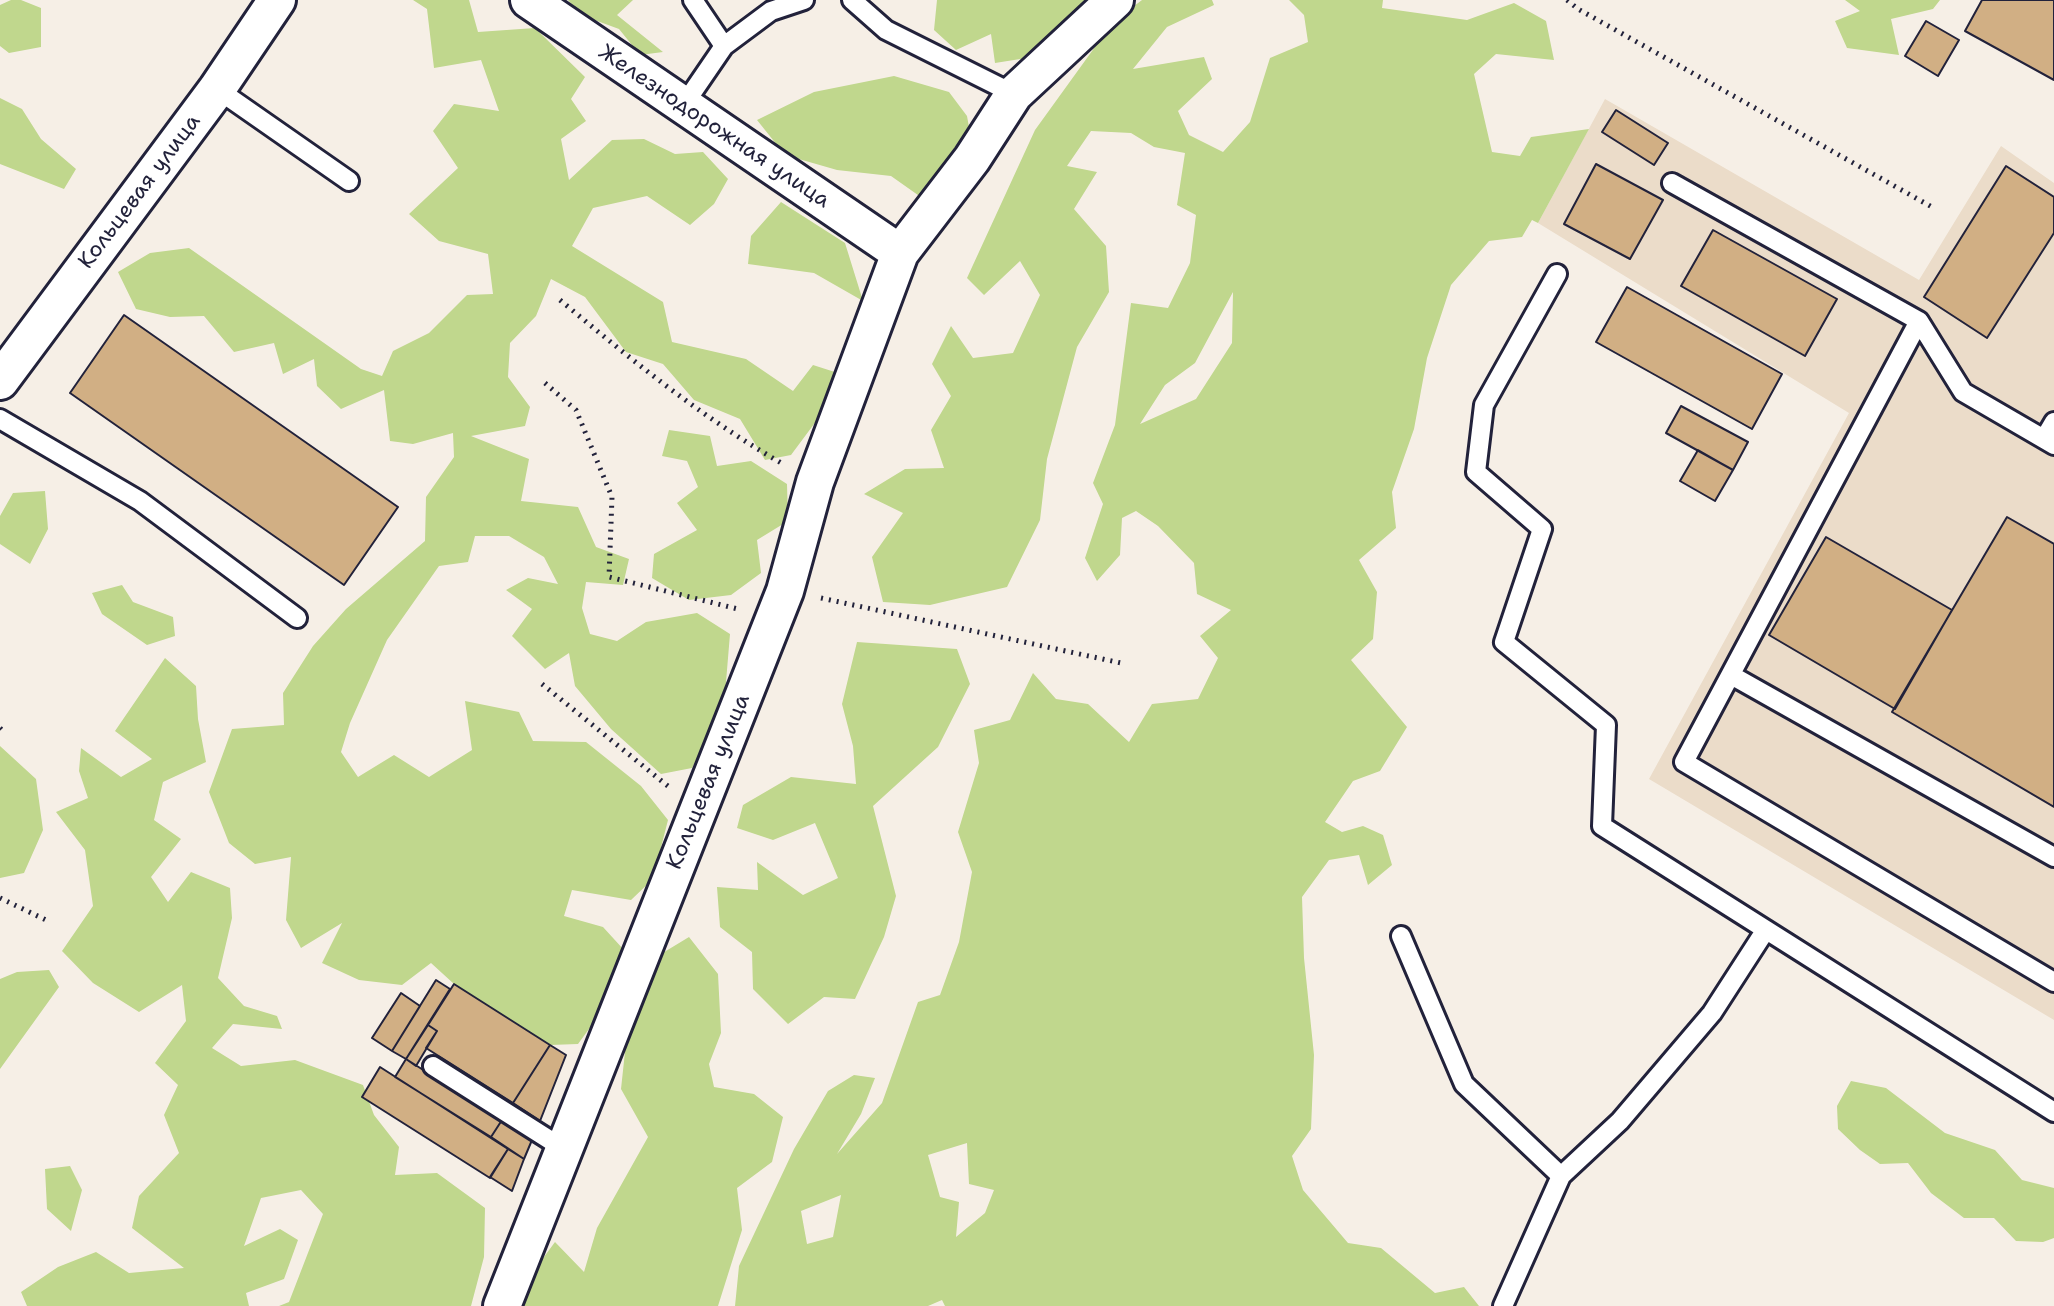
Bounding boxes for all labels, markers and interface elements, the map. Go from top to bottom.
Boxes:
street label: Железнодорожная улица [593,40,835,214]
street label: Кольцевая улица [73,109,207,275]
street label: Кольцевая улица [662,690,756,874]

